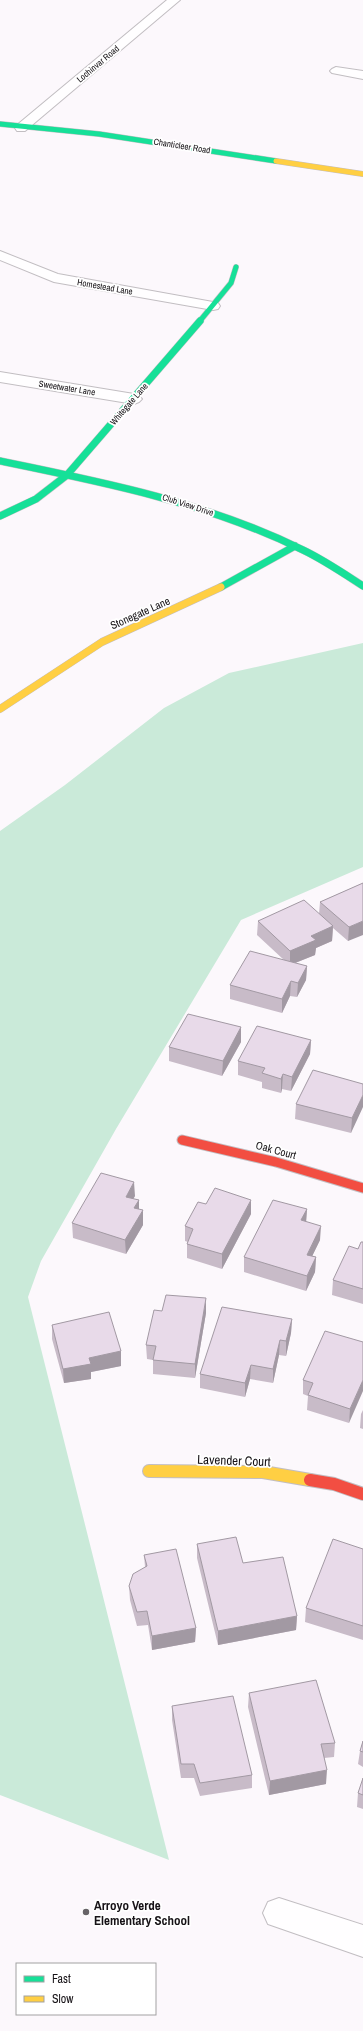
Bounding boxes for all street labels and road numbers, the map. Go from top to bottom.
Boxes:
street label: Lochinvar Road [74,43,122,85]
street label: Chanticleer Road [153,136,211,156]
street label: Homestead Lane [76,276,134,298]
street label: Sweetwater Lane [38,378,96,398]
street label: Whitegate Lane [107,380,151,428]
street label: Club View Drive [161,491,215,519]
street label: Stonegate Lane [108,594,172,632]
street label: Oak Court [254,1138,298,1162]
street label: Lavender Court [197,1451,271,1470]

